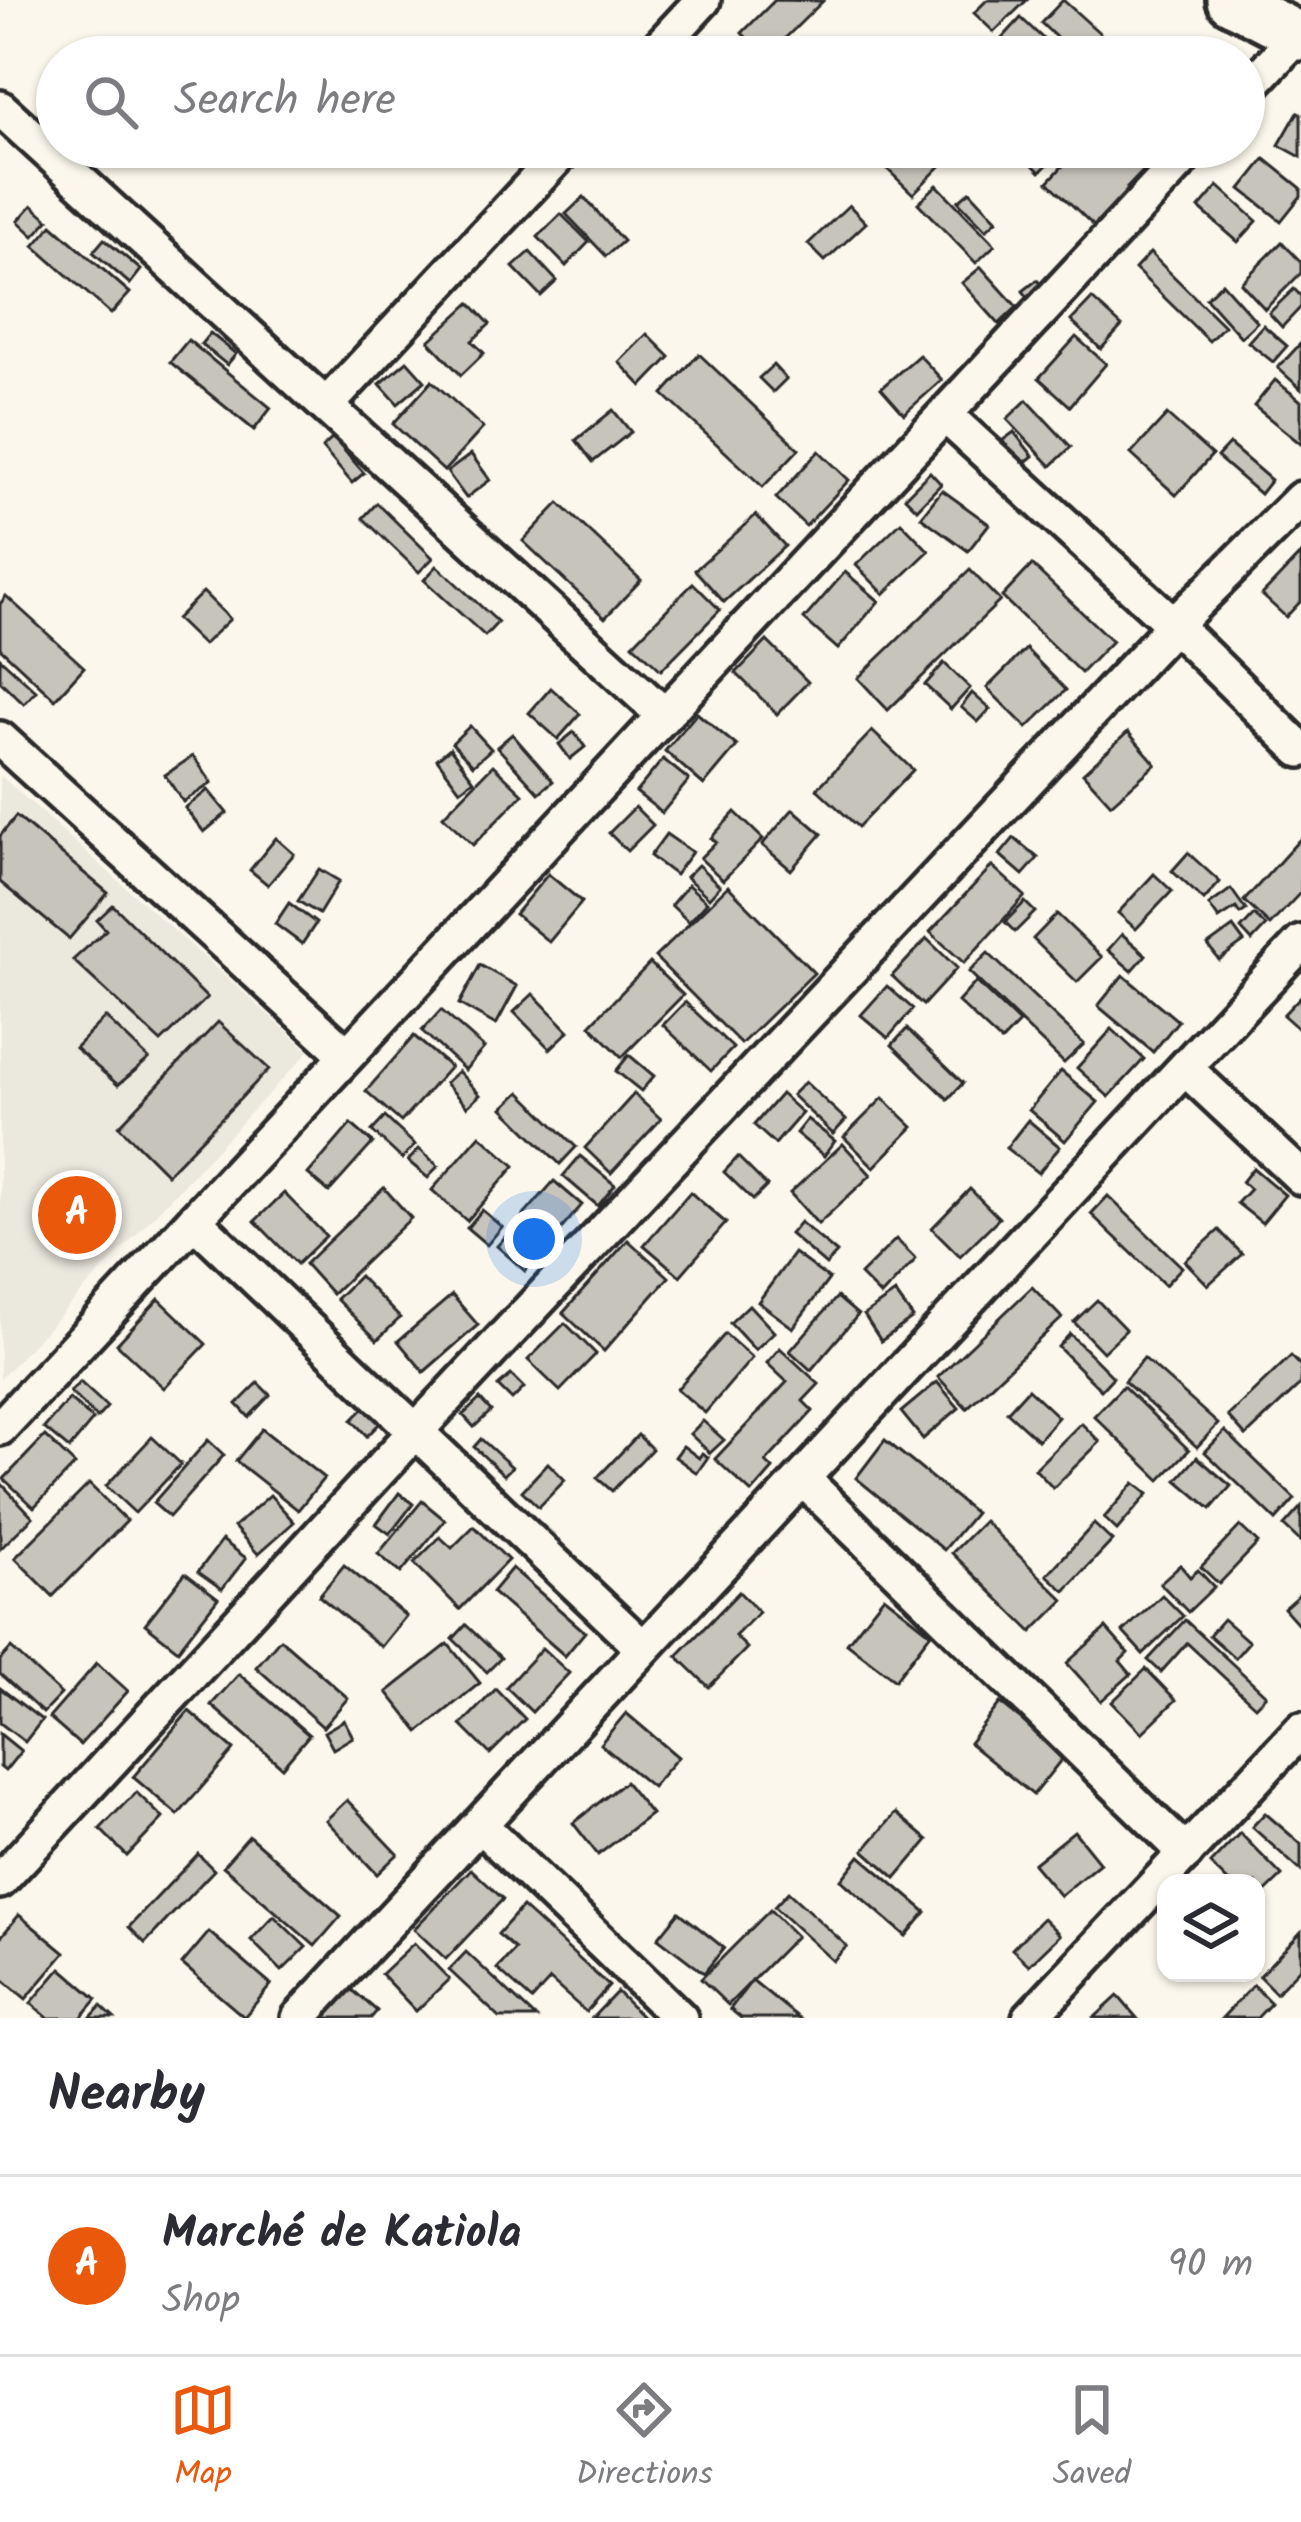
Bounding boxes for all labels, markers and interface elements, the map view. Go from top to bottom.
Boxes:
search box [36,36,1265,168]
text: Search here [174,66,396,138]
icon: search [78,69,144,135]
pin: A [38,1170,116,1260]
your location [504,1209,564,1269]
map controls [1157,1874,1265,1982]
button: layers [1157,1874,1265,1982]
text: Nearby [48,2056,205,2137]
text: Marché de Katiola [162,2199,521,2271]
text: A [75,2235,99,2297]
text: 90 m [1168,2235,1253,2297]
text: Shop [162,2271,240,2333]
tab: Map [170,2377,236,2502]
tab: Directions [576,2377,713,2502]
tab: Saved [1053,2377,1131,2502]

